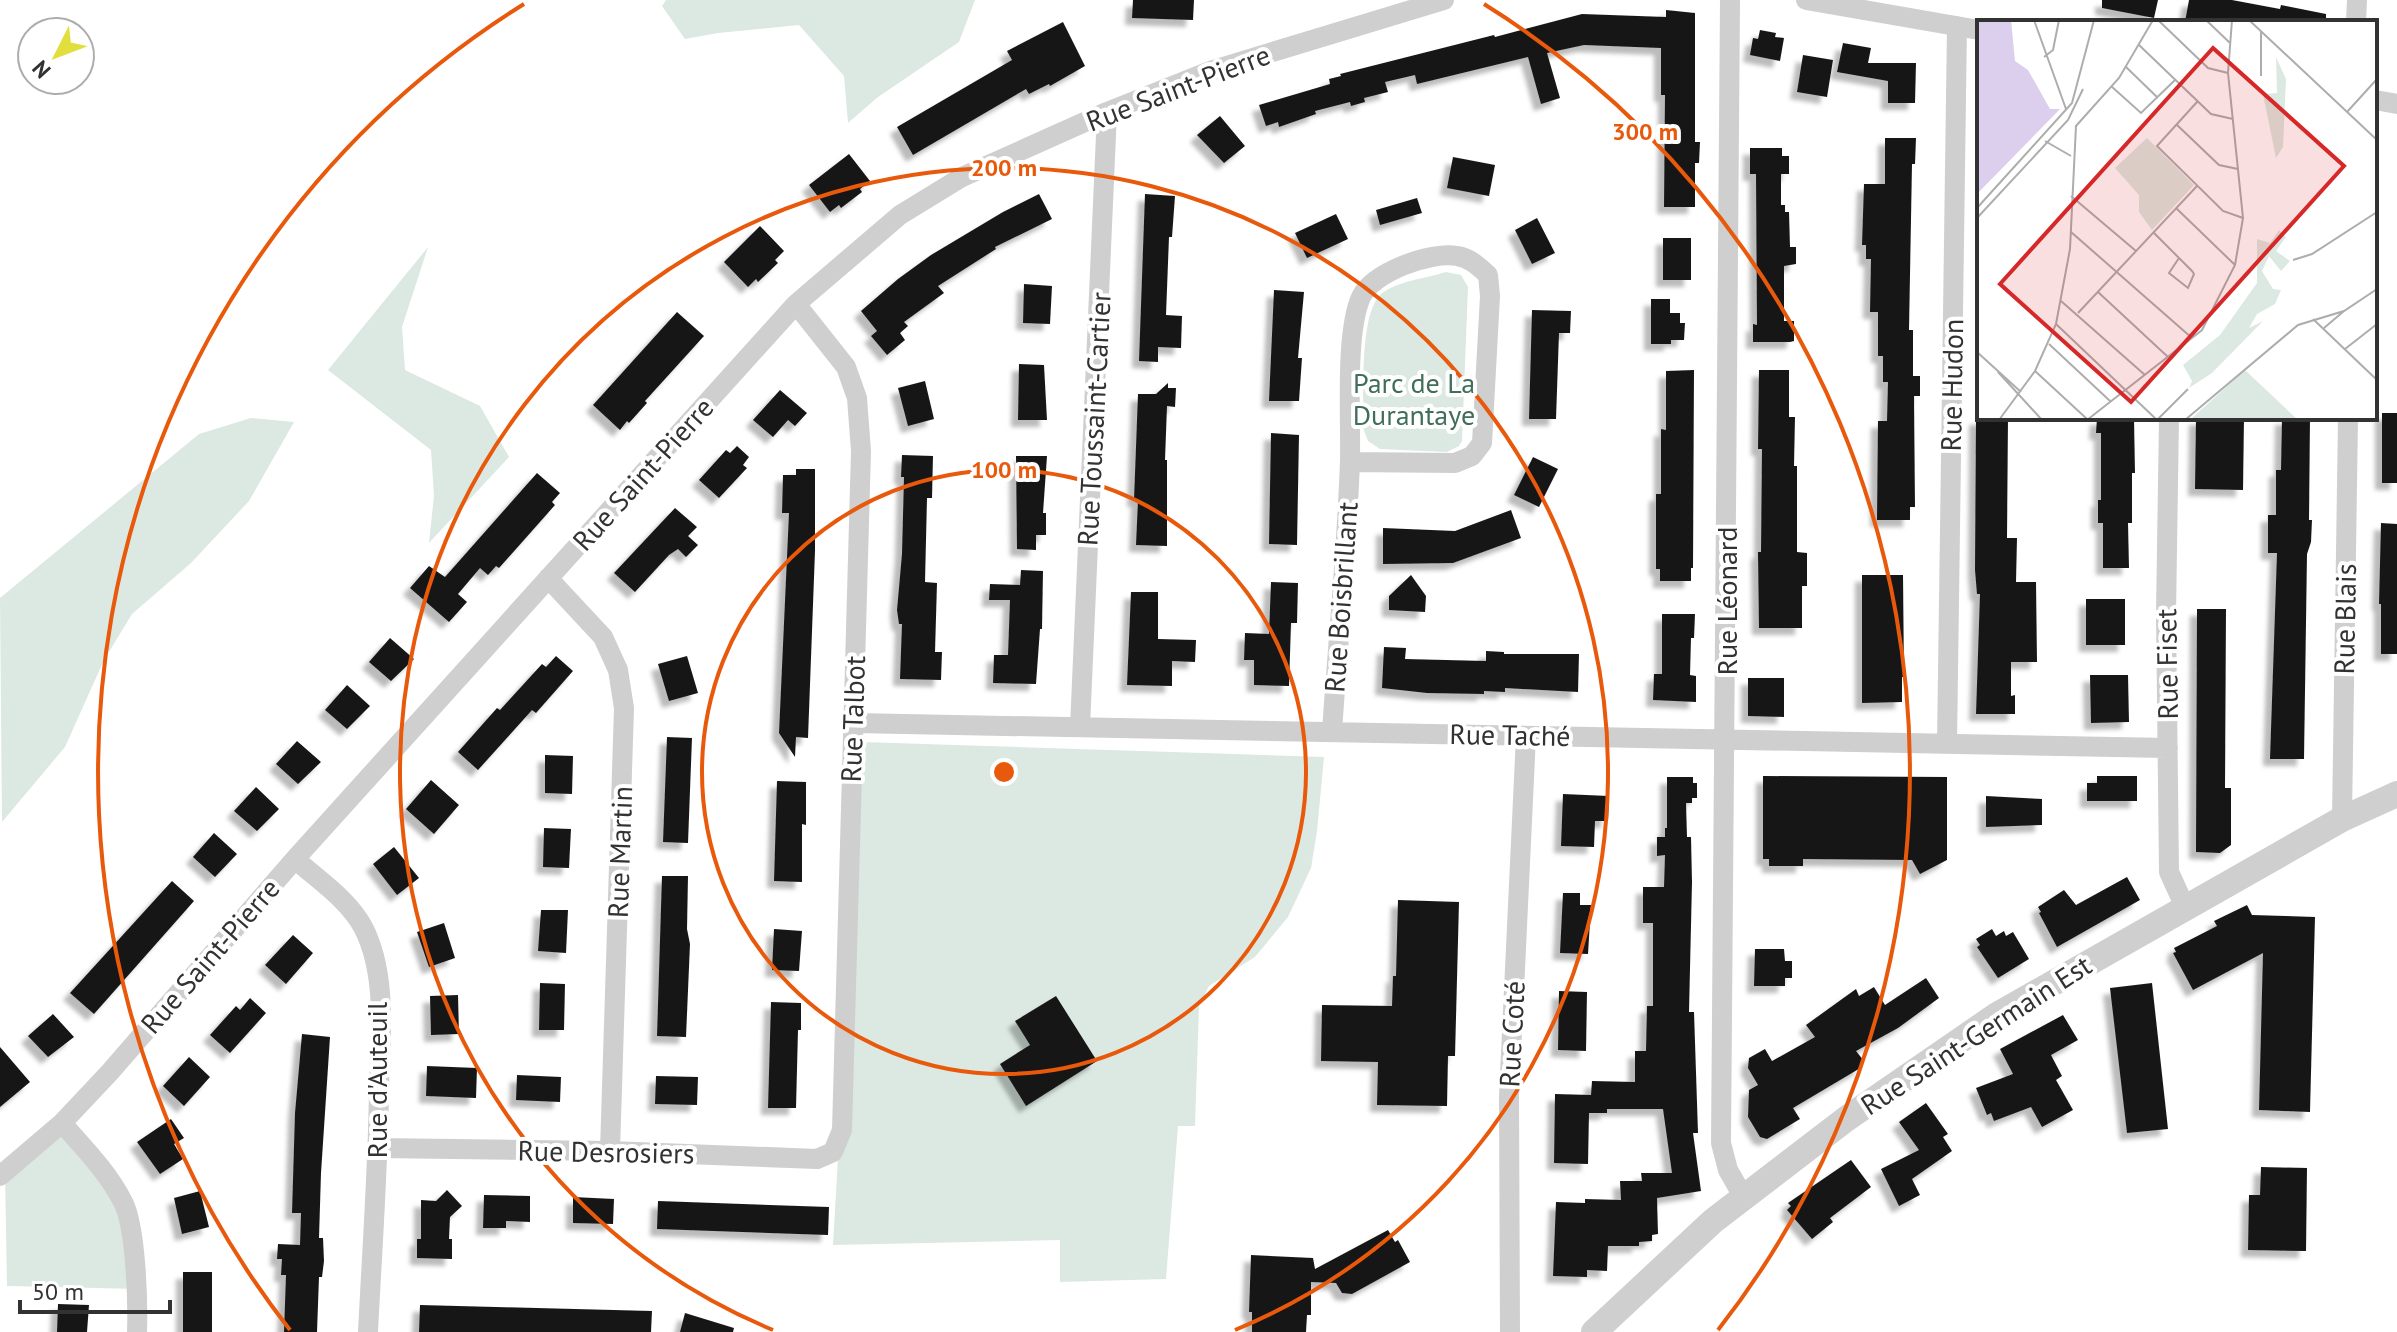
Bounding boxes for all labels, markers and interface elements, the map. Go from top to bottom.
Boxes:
north arrow [16,16,96,96]
inset map [1977,20,2377,420]
street label: Rue Saint-Pierre [1081,35,1275,140]
text: N [26,55,56,84]
text: 300 m [1612,116,1678,147]
text: 200 m [971,152,1037,183]
street label: Rue Toussaint-Cartier [1068,291,1119,547]
street label: Rue Hudon [1932,318,1971,452]
park label: Parc de La Durantaye [1353,364,1475,433]
street label: Rue Saint-Pierre [564,389,721,558]
text: 100 m [971,454,1037,485]
street label: Rue Boisbrillant [1315,500,1366,694]
street label: Rue Léonard [1708,527,1745,675]
street label: Rue Blais [2325,563,2364,675]
street label: Rue Fiset [2147,608,2186,720]
street label: Rue Talbot [832,655,873,783]
street label: Rue Taché [1449,715,1571,754]
centre of rings [990,758,1018,786]
street label: Rue Martin [599,785,640,919]
street label: Rue Saint-Pierre [132,870,287,1041]
street label: Rue Saint-Germain Est [1853,946,2098,1123]
street label: Rue Coté [1490,980,1533,1088]
street label: Rue d'Auteuil [358,1002,395,1158]
street label: Rue Desrosiers [517,1131,695,1172]
scale bar [20,1264,170,1314]
text: 50 m [32,1276,84,1307]

